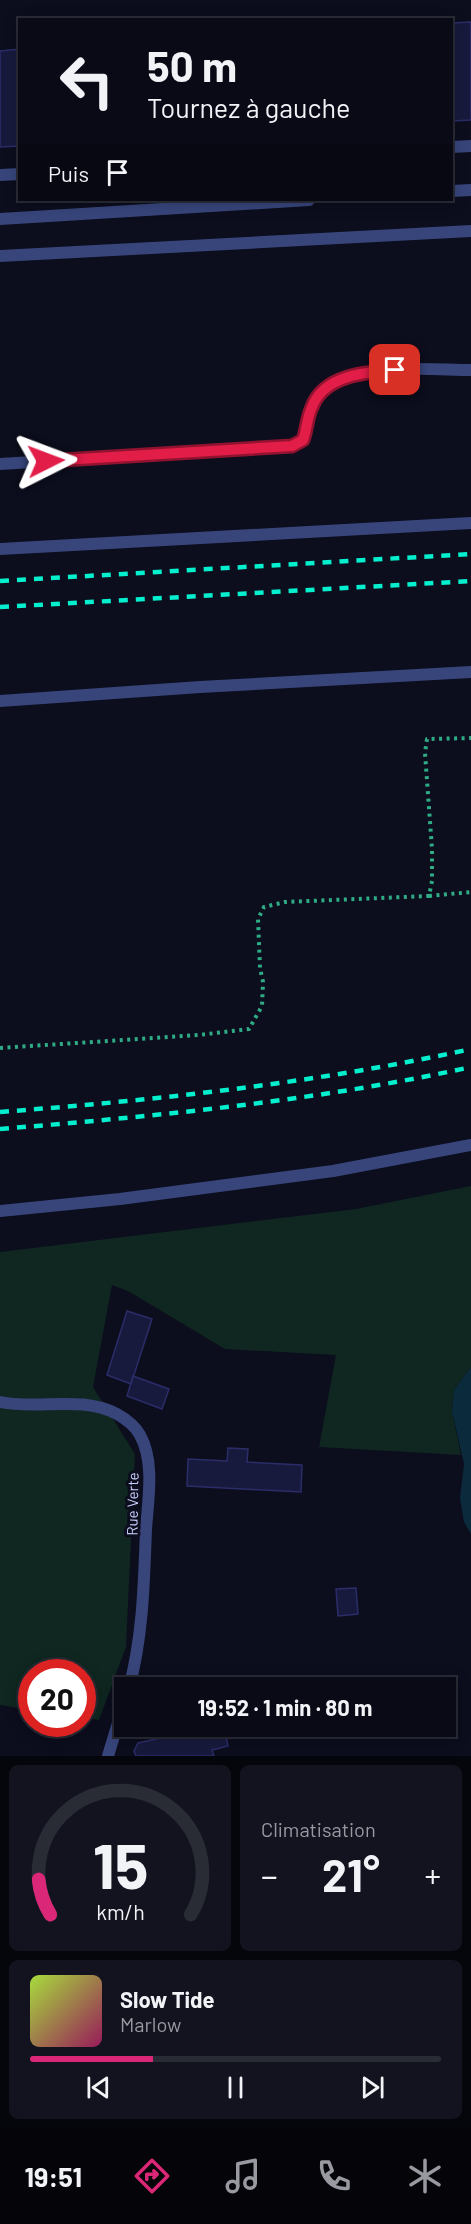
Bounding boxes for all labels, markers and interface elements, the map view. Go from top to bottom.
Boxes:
text: 50 m [147,40,237,90]
icon: left [48,42,126,120]
text: Tournez à gauche [147,91,350,123]
icon: arrive [101,156,134,189]
text: Puis [48,160,89,186]
pin [369,344,420,395]
icon: arrive [378,353,411,386]
position arrow [14,429,78,493]
street label: Rue Verte [122,1472,142,1536]
speed limit sign: 20 [18,1659,96,1737]
text: 19:52 · 1 min · 80 m [197,1694,373,1720]
text: Climatisation [261,1817,376,1841]
text: 15 [92,1827,148,1901]
text: 21° [322,1847,380,1901]
text: − [261,1855,278,1895]
text: + [425,1855,441,1895]
text: km/h [96,1899,144,1924]
text: Slow Tide [120,1986,215,2012]
text: Marlow [120,2012,181,2036]
icon: previous [82,2071,115,2104]
icon: pause [219,2071,252,2104]
icon: next [356,2071,389,2104]
icon: directions [131,2155,173,2197]
icon: music [222,2155,264,2197]
icon: phone [313,2155,355,2197]
icon: climate [404,2155,446,2197]
text: 19:51 [25,2160,82,2192]

